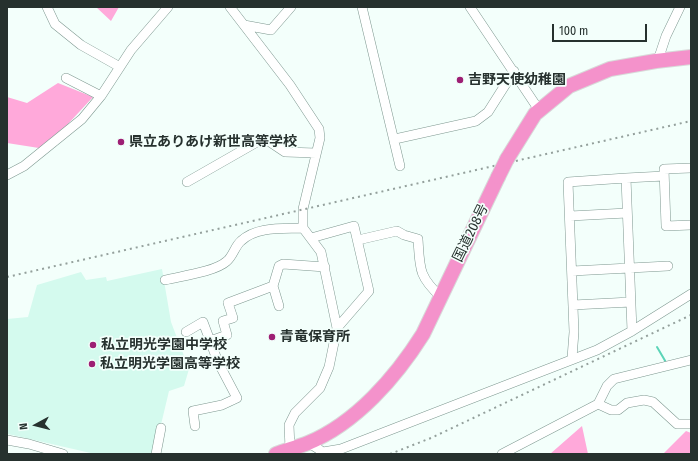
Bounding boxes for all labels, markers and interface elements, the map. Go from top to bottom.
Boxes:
scale bar [554,16,649,42]
text: 100 m [559,24,588,38]
place label: 吉野天使幼稚園 [468,72,566,88]
marker: 吉野天使幼稚園 [455,75,465,85]
place label: 県立ありあけ新世高等学校 [129,134,297,150]
marker: 県立ありあけ新世高等学校 [116,137,126,147]
street label: 国道208号 [450,201,492,265]
place label: 青竜保育所 [280,329,350,345]
marker: 青竜保育所 [267,332,277,342]
place label: 私立明光学園中学校 [101,337,227,353]
marker: 私立明光学園中学校 [88,340,98,350]
place label: 私立明光学園高等学校 [100,356,240,372]
marker: 私立明光学園高等学校 [87,359,97,369]
north arrow [16,405,56,445]
text: N [17,422,30,431]

